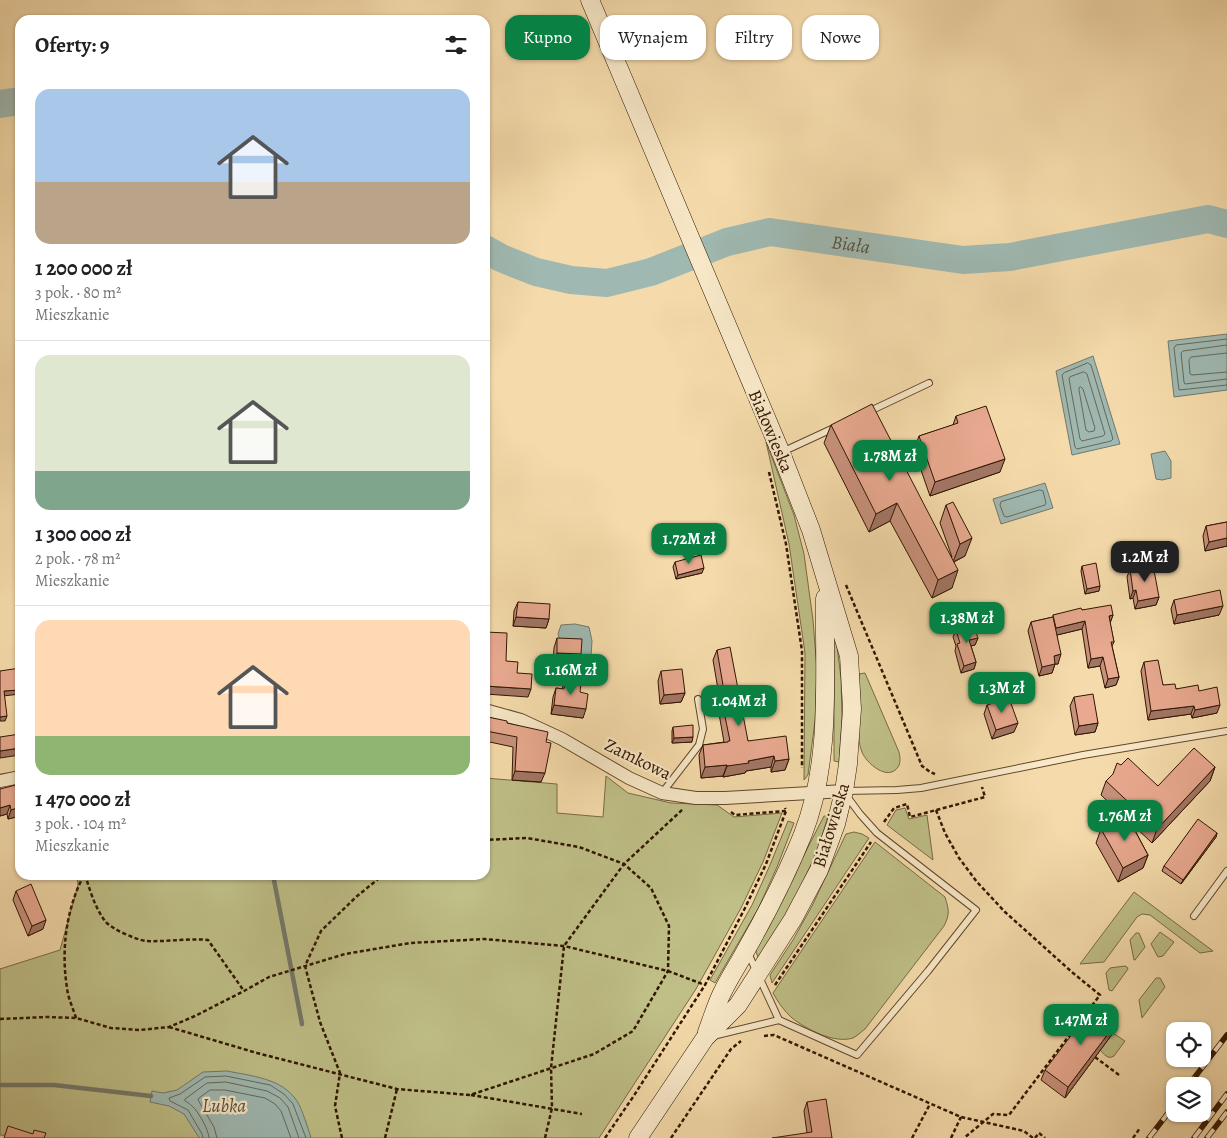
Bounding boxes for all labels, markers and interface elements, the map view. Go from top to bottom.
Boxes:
chip: Kupno [505,15,590,60]
chip: Wynajem [600,15,706,60]
chip: Filtry [716,15,792,60]
chip: Nowe [802,15,879,60]
text: Oferty: 9 [35,31,110,59]
icon: filters [442,31,470,59]
icon: home [208,122,298,212]
water label: Biała [830,229,872,260]
text: 1 200 000 zł [35,254,132,282]
text: 3 pok. · 80 m² [35,282,121,304]
text: Mieszkanie [35,304,109,326]
street label: Białowieska [743,386,799,477]
icon: home [208,387,298,477]
pin: 1.78M zł [838,440,942,482]
text: 1.78M zł [863,445,917,467]
text: 1 300 000 zł [35,520,131,548]
pin: 1.72M zł [637,522,741,565]
text: 1.72M zł [662,528,716,550]
pin: 1.2M zł [1099,540,1191,583]
text: 1.2M zł [1122,546,1168,568]
text: 2 pok. · 78 m² [35,548,120,570]
text: Mieszkanie [35,570,109,592]
pin: 1.38M zł [915,602,1019,644]
text: 1.38M zł [940,607,994,629]
icon: home [208,652,298,742]
pin: 1.16M zł [519,654,623,696]
text: 1.16M zł [545,659,597,681]
pin: 1.3M zł [956,672,1048,714]
text: 1.3M zł [979,677,1025,699]
pin: 1.04M zł [687,684,791,727]
text: 1.04M zł [712,690,766,712]
street label: Zamkowa [601,733,676,786]
street label: Białowieska [807,779,855,870]
text: 1 470 000 zł [35,785,131,813]
pin: 1.76M zł [1073,800,1177,842]
text: 1.76M zł [1099,805,1151,827]
text: 3 pok. · 104 m² [35,813,126,835]
text: Mieszkanie [35,835,109,857]
pin: 1.47M zł [1029,1004,1133,1046]
text: 1.47M zł [1055,1009,1107,1031]
map controls [1166,1022,1211,1122]
button: locate [1166,1022,1211,1067]
button: layers [1166,1077,1211,1122]
water label: Lubka [202,1093,246,1119]

